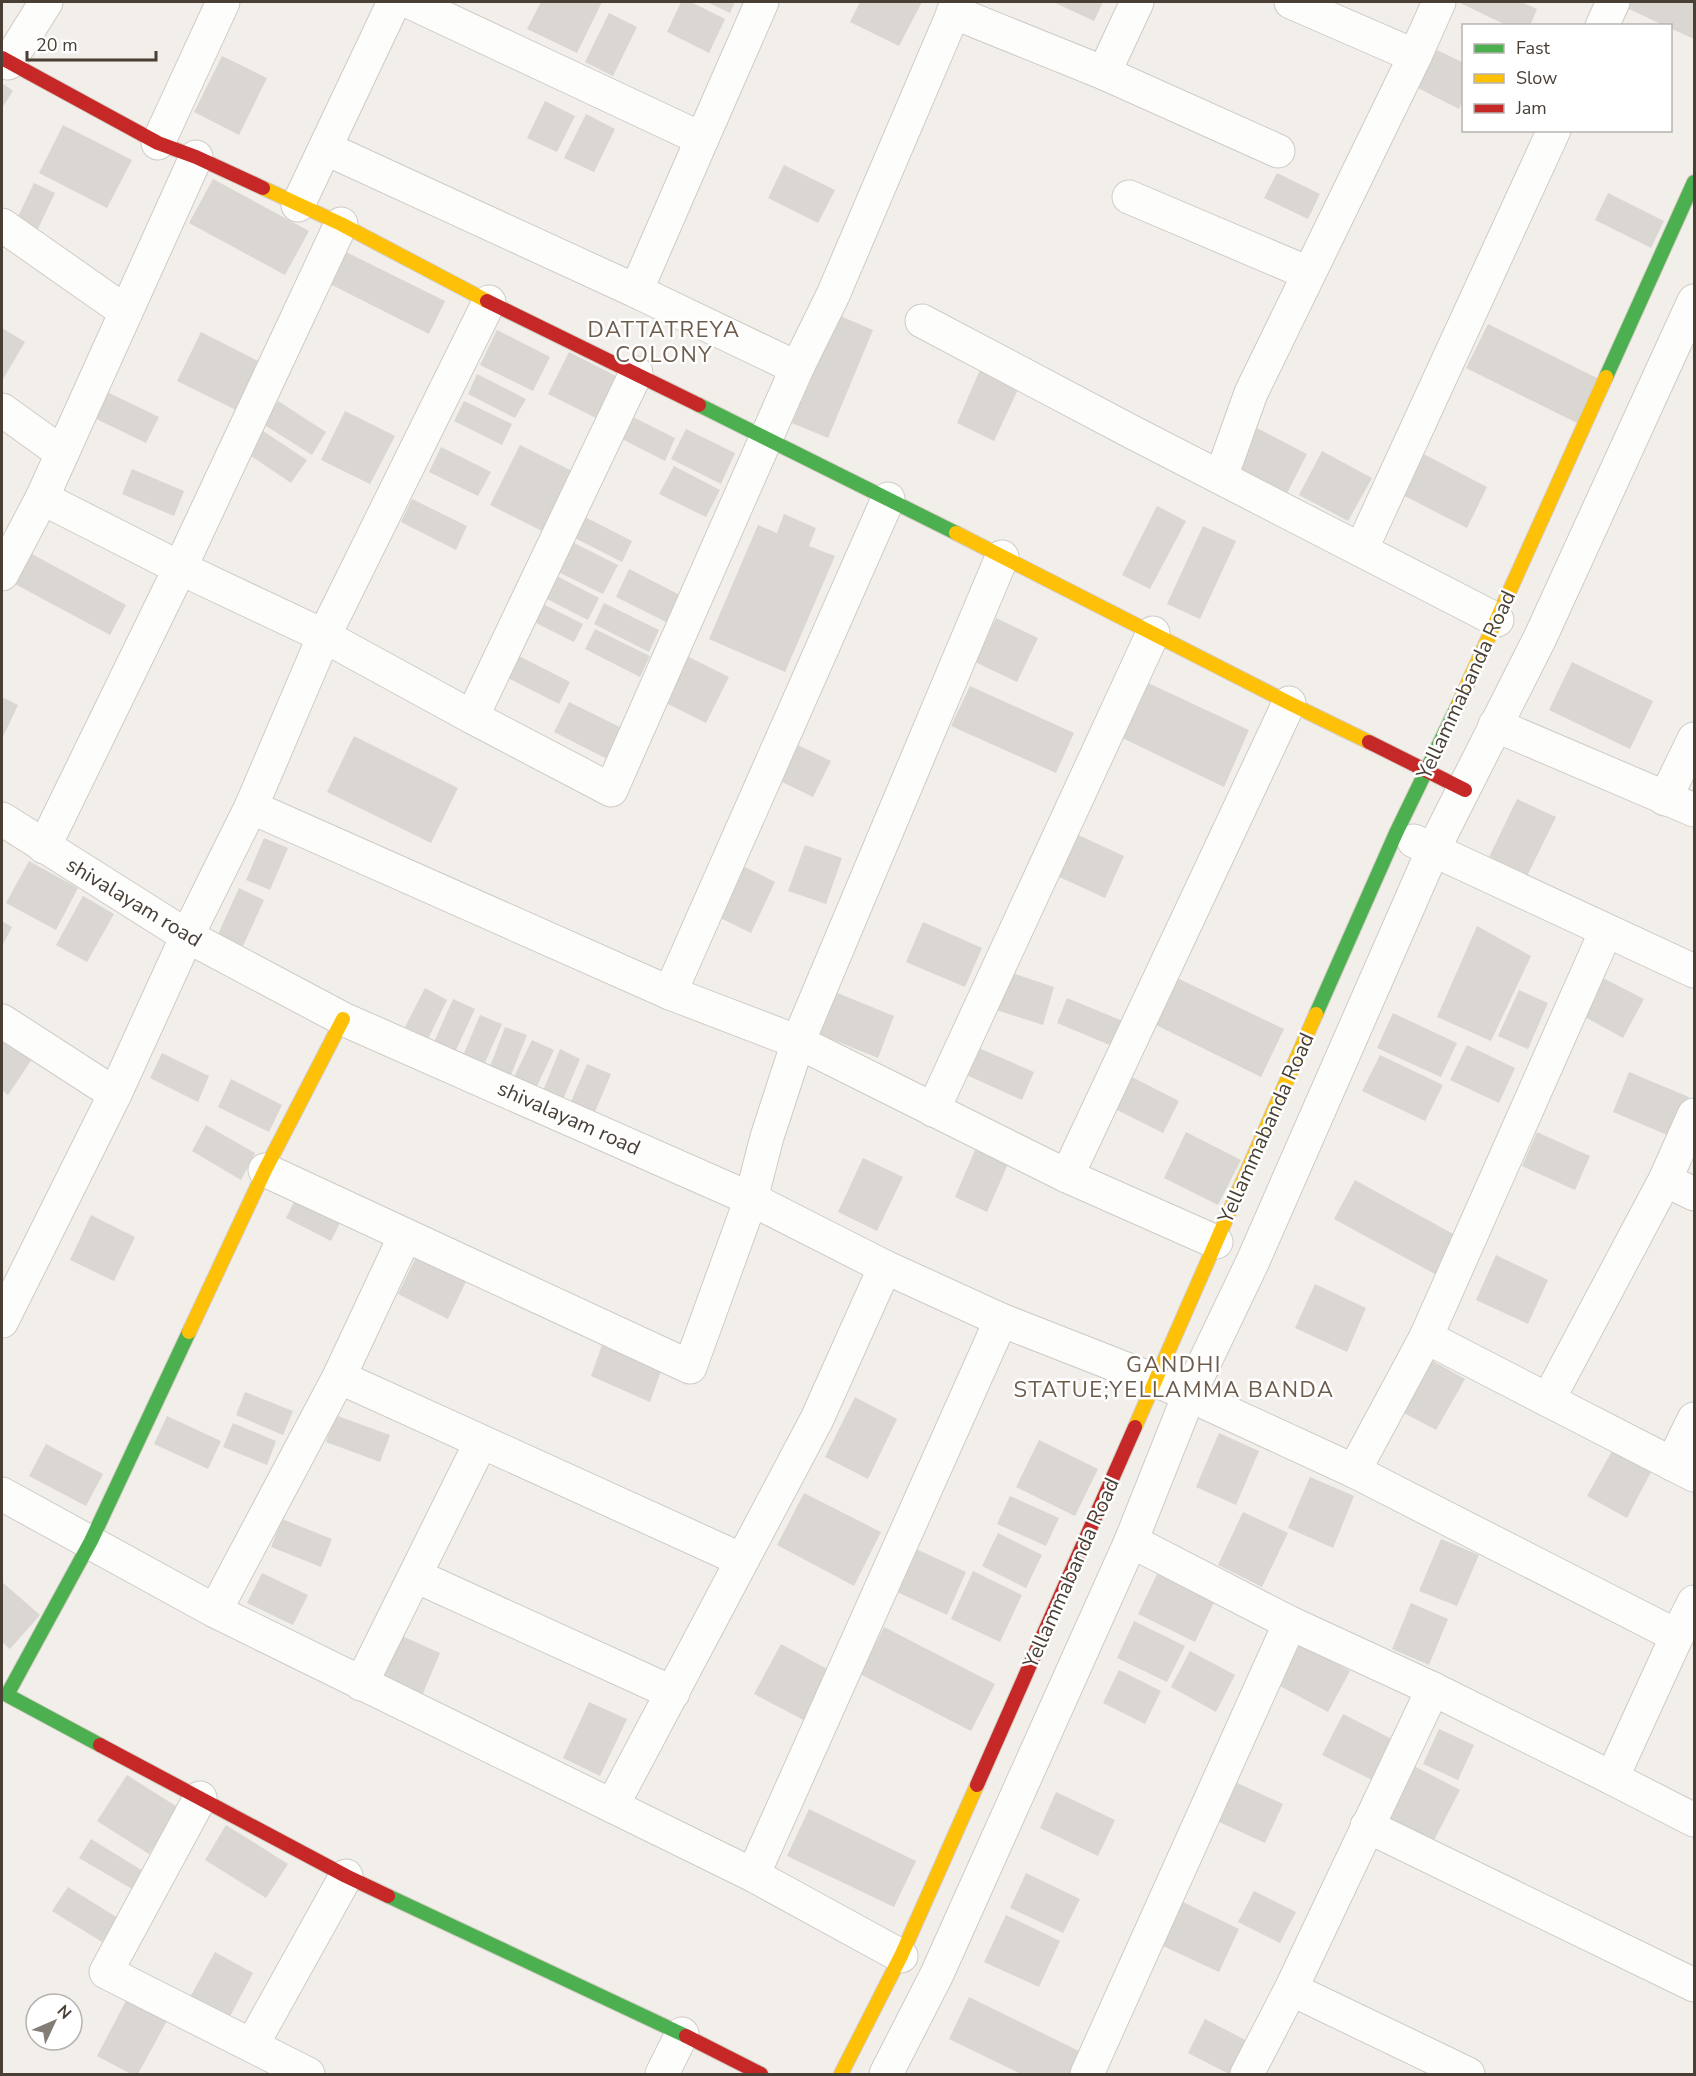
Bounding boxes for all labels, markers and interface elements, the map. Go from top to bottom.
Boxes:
scale bar [27,24,156,62]
legend [1462,24,1672,132]
text: 20 m [36,33,78,57]
text: Fast [1516,36,1551,60]
text: Slow [1516,66,1557,90]
text: Jam [1515,96,1547,120]
district label: DATTATREYA COLONY [587,315,741,370]
street label: Yellammabanda Road [1409,586,1522,785]
street label: shivalayam road [61,850,207,954]
street label: Yellammabanda Road [1211,1028,1321,1229]
street label: shivalayam road [493,1074,645,1162]
district label: GANDHI STATUE;YELLAMMA BANDA [1013,1350,1335,1405]
street label: Yellammabanda Road [1016,1473,1126,1674]
north arrow [24,1992,84,2052]
text: N [52,2000,76,2024]

